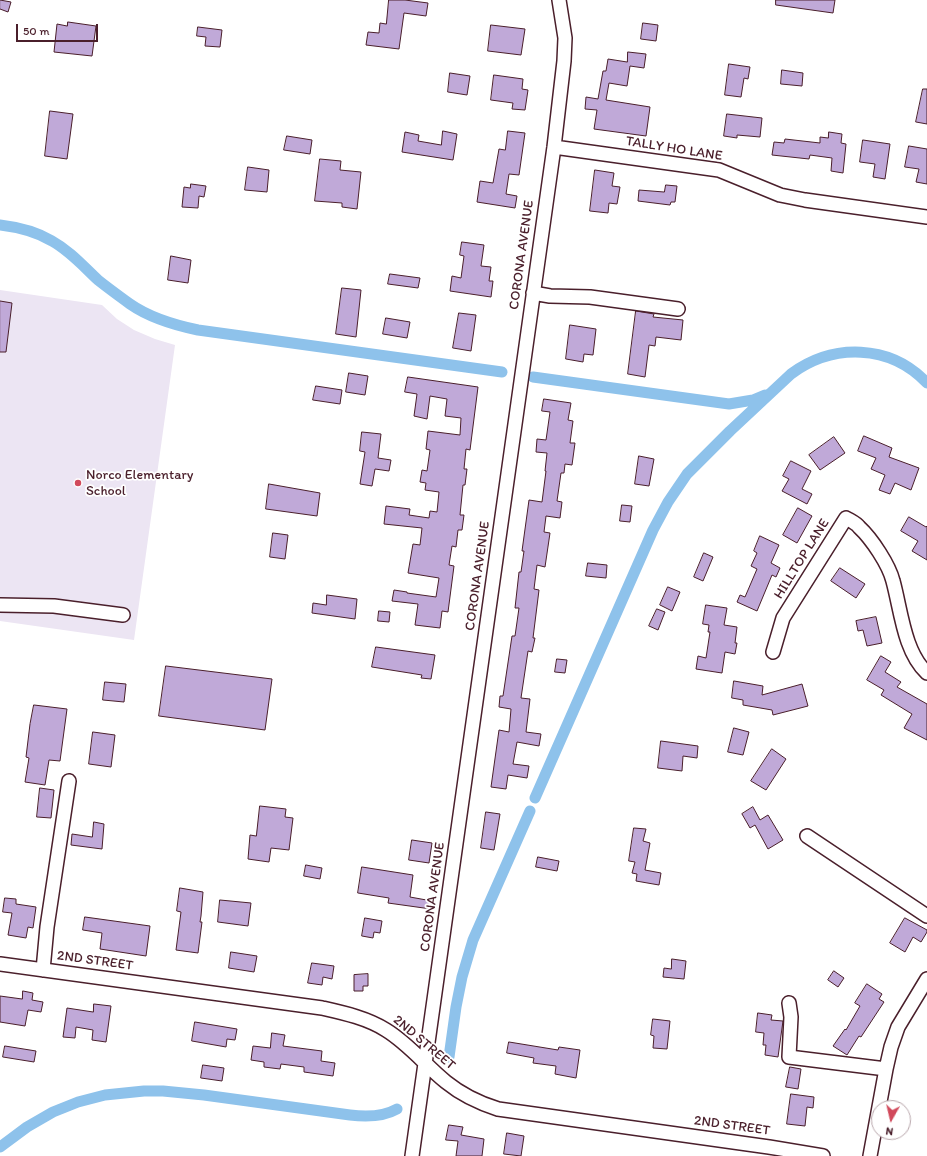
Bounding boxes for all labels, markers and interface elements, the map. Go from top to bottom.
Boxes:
scale bar [18,16,100,42]
text: 50 m [23,24,49,38]
street label: TALLY HO LANE [624,133,724,165]
street label: CORONA AVENUE [506,199,538,311]
place label: Norco Elementary School [86,467,193,500]
marker: Norco Elementary School [73,478,83,488]
street label: HILLTOP LANE [771,516,833,602]
street label: CORONA AVENUE [462,520,494,632]
street label: CORONA AVENUE [417,841,449,953]
street label: 2ND STREET [56,947,134,975]
street label: 2ND STREET [389,1012,459,1074]
north arrow [871,1100,911,1140]
street label: 2ND STREET [693,1112,771,1140]
text: N [885,1124,894,1138]

